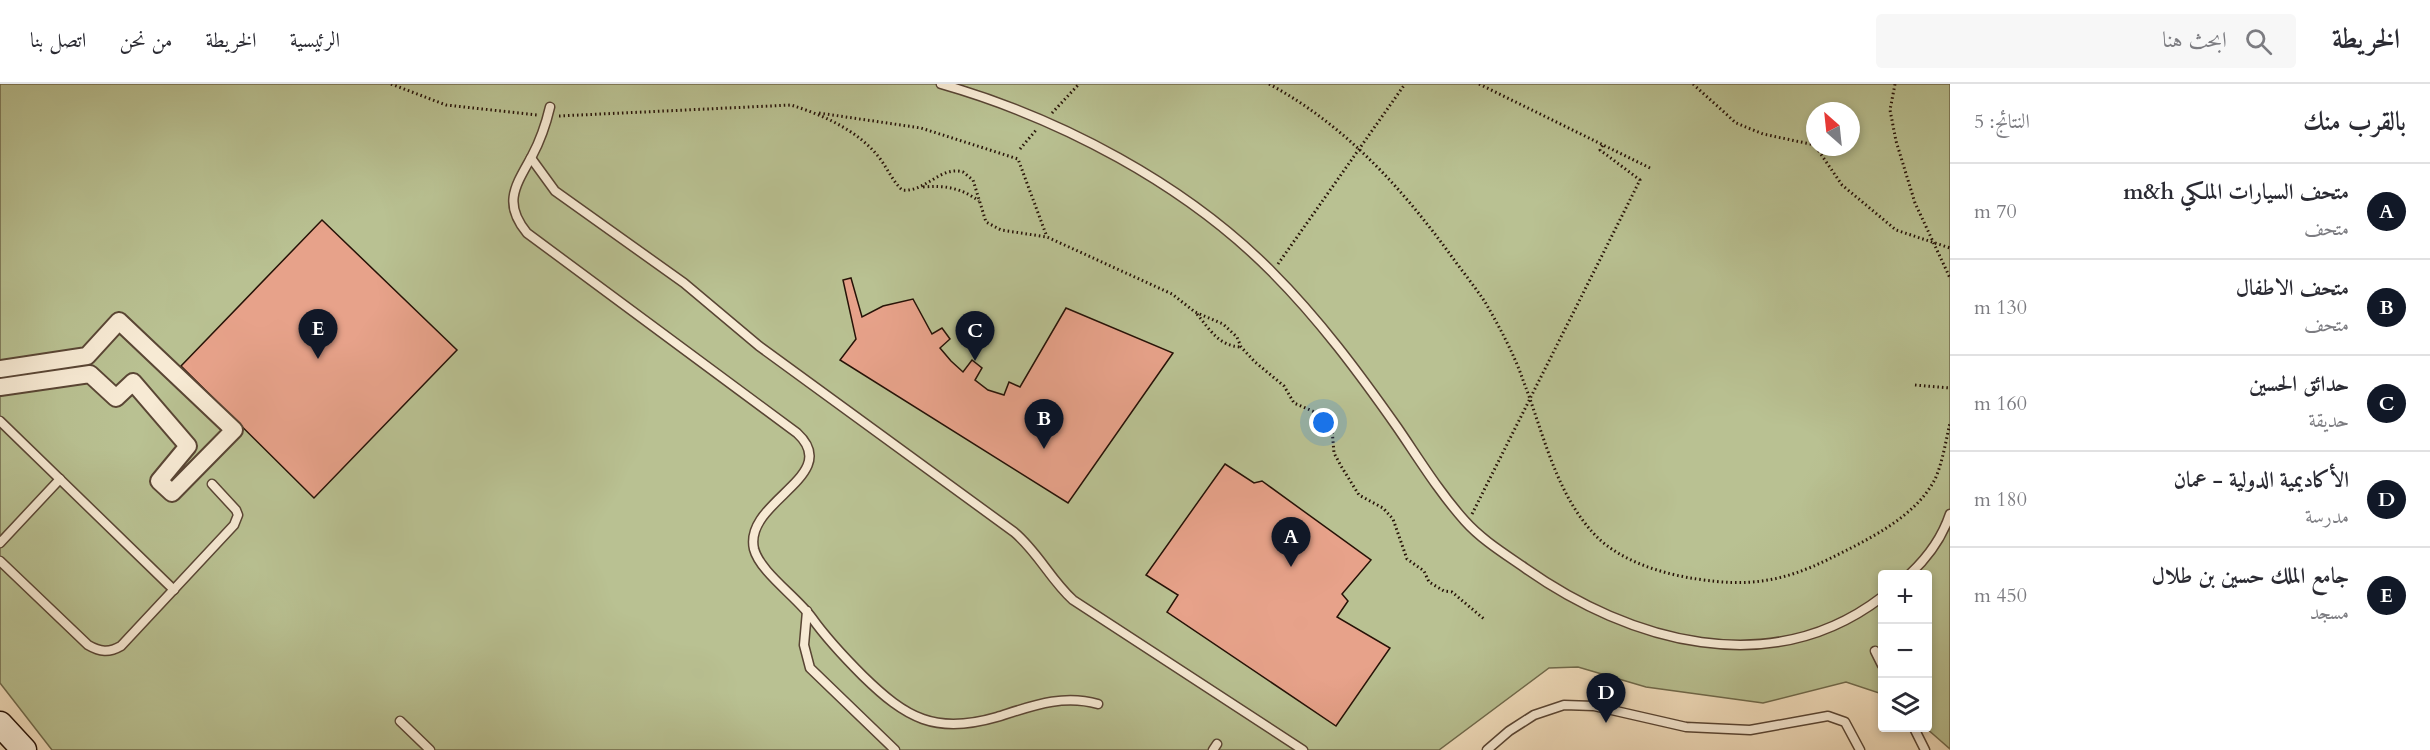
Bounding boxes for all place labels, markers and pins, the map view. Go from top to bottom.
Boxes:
pin: E [298,310,338,359]
pin: C [956,312,994,361]
pin: B [1024,400,1064,449]
pin: A [1272,518,1310,567]
pin: D [1586,674,1626,723]

